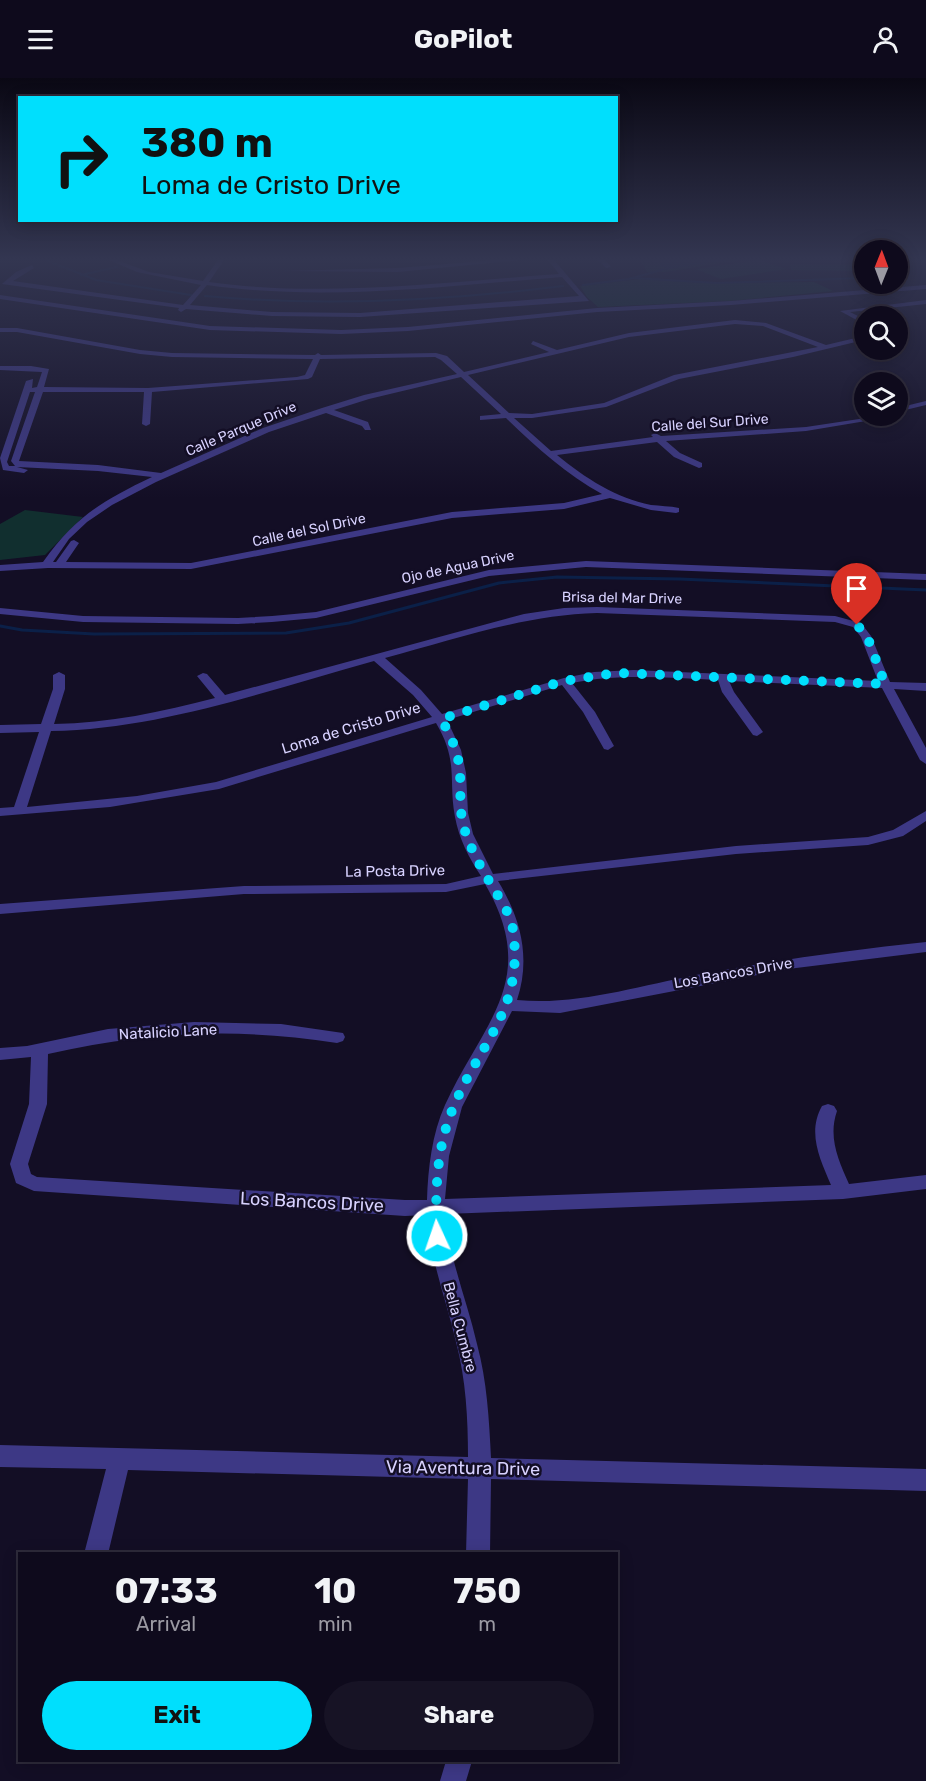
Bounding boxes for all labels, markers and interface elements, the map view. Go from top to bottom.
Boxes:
icon: menu [24,23,57,56]
text: GoPilot [414,23,512,55]
icon: person [869,23,902,56]
text: 380 m [141,118,273,168]
icon: right [42,120,120,198]
text: Loma de Cristo Drive [141,169,401,201]
north arrow [854,240,908,294]
map controls [854,240,908,426]
button: search [854,306,908,360]
button: layers [854,372,908,426]
street label: Calle Parque Drive [183,398,299,460]
street label: Calle del Sur Drive [651,410,769,436]
street label: Calle del Sol Drive [251,510,367,550]
street label: Ojo de Agua Drive [400,547,516,587]
pin [831,563,882,625]
icon: arrive [840,572,873,605]
street label: Brisa del Mar Drive [562,588,682,608]
street label: Loma de Cristo Drive [279,698,423,758]
street label: La Posta Drive [345,861,445,881]
street label: Los Bancos Drive [672,954,794,992]
street label: Natalicio Lane [118,1020,218,1044]
street label: Los Bancos Drive [240,1187,384,1217]
position arrow [405,1204,469,1268]
street label: Bella Cumbre [439,1280,481,1374]
street label: Via Aventura Drive [386,1456,540,1480]
text: 07:33 [115,1569,218,1612]
text: 10 [314,1569,357,1612]
text: 750 [453,1569,521,1612]
text: Arrival [136,1612,196,1636]
text: min [318,1612,353,1636]
text: m [478,1612,496,1636]
button: Exit [42,1681,312,1750]
button: Share [324,1681,594,1750]

